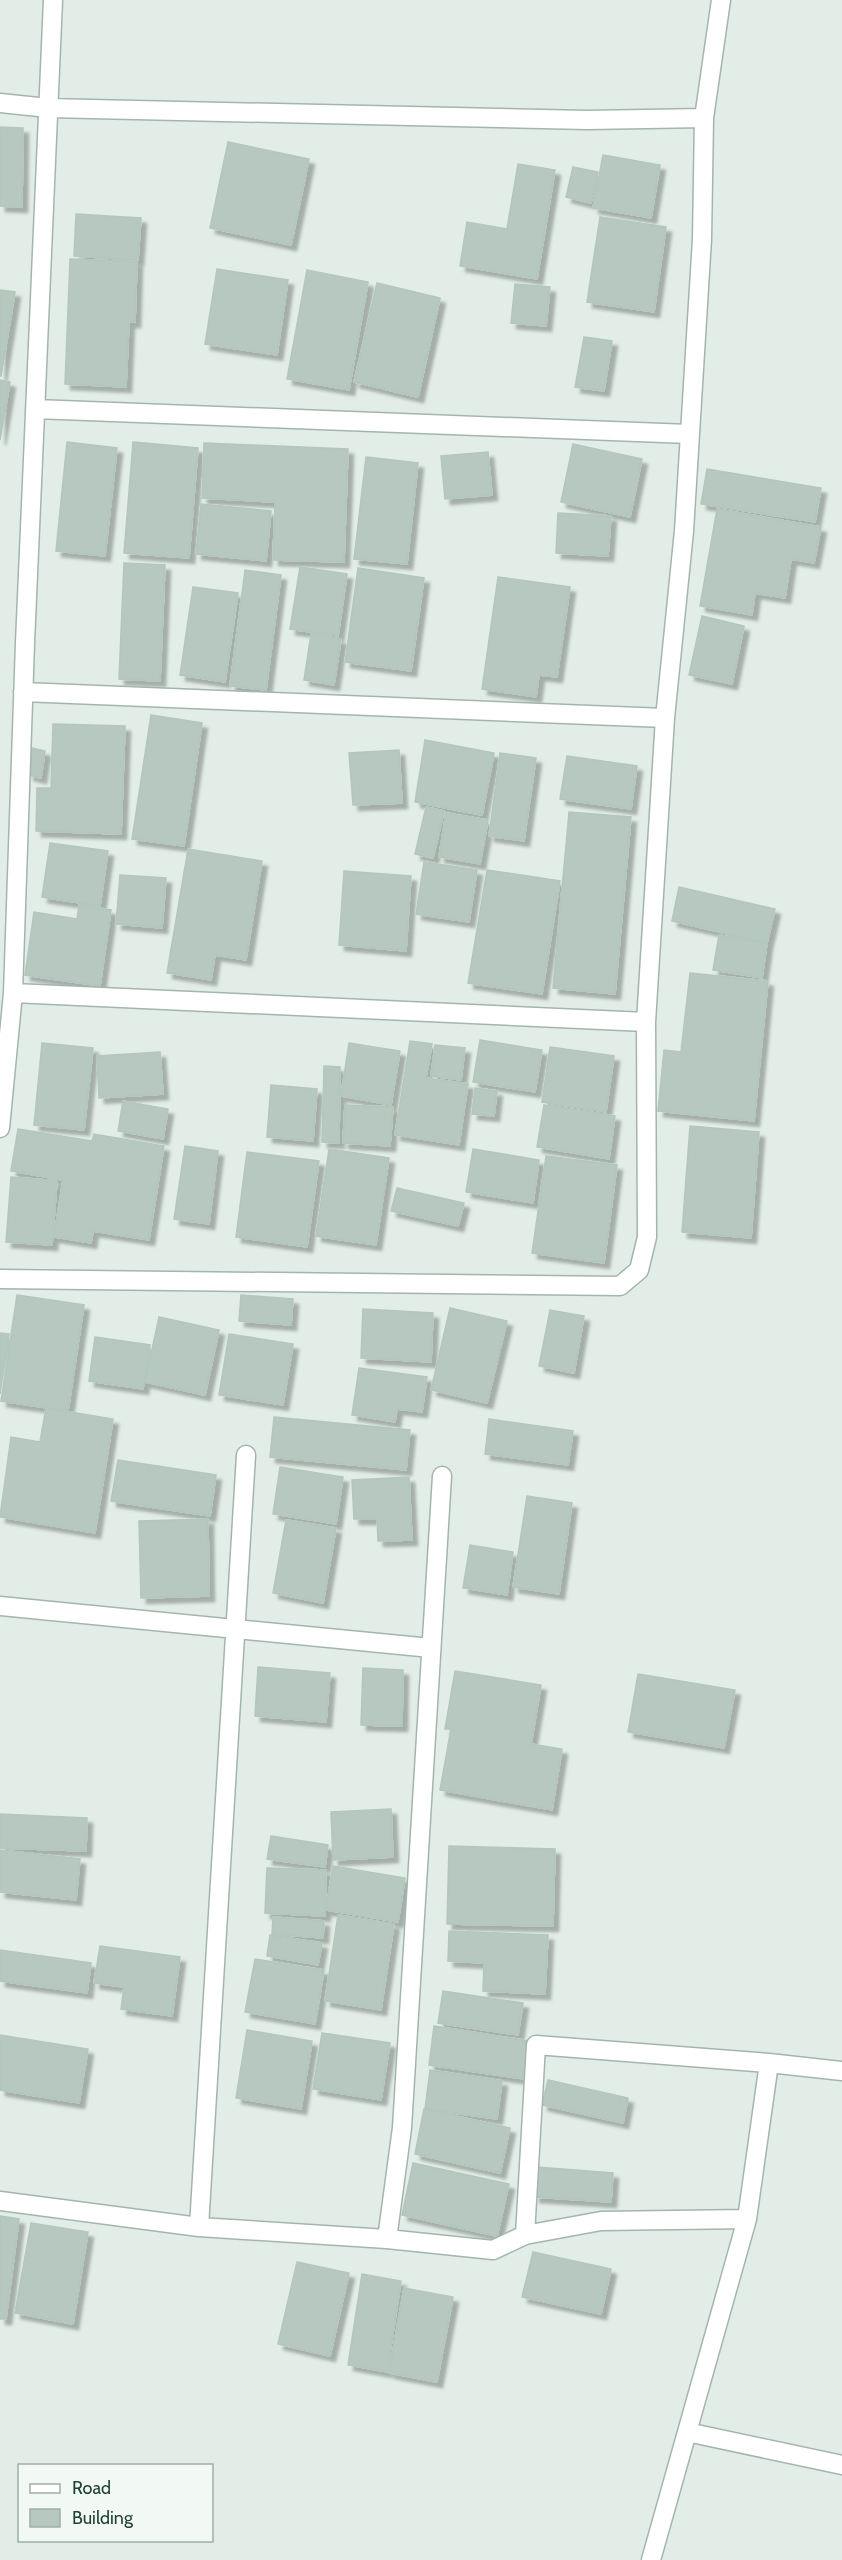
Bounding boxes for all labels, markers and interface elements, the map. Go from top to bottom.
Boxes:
legend [18,2464,213,2542]
text: Road [72,2477,111,2499]
text: Building [72,2507,134,2529]

